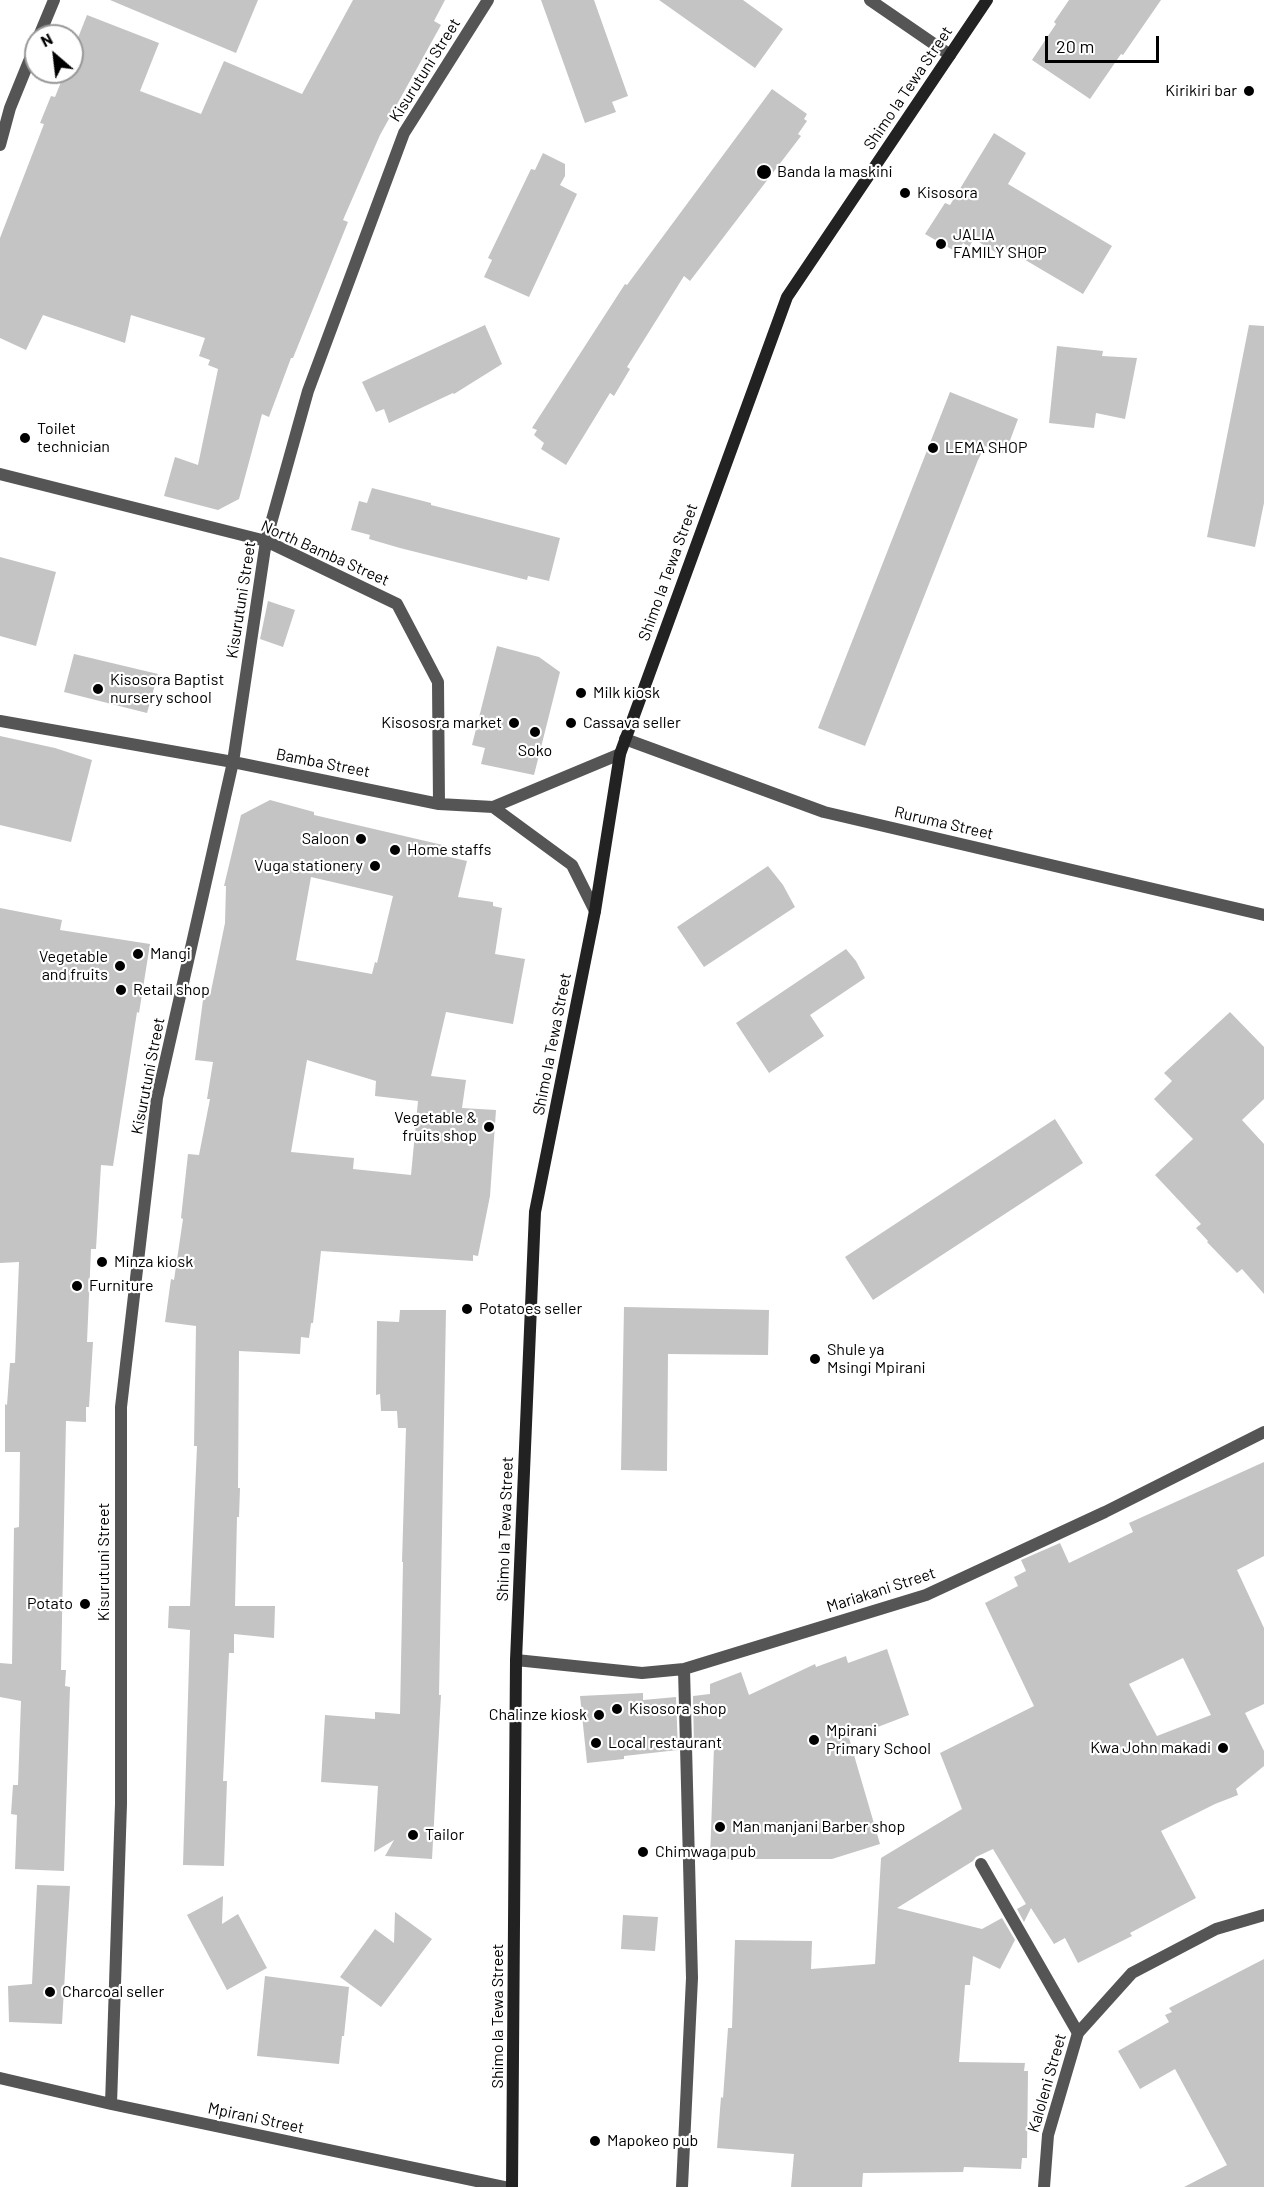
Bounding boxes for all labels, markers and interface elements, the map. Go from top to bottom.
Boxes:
street label: Kisurutuni Street [385,15,465,125]
street label: Shimo la Tewa Street [860,23,956,153]
north arrow [24,24,84,84]
scale bar [1048,24,1162,62]
text: N [37,29,55,50]
text: 20 m [1056,35,1094,57]
place label: Kirikiri bar [1165,81,1237,101]
marker: Kirikiri bar [1242,84,1256,98]
place label: Banda la maskini [777,162,893,182]
marker: Banda la maskini [755,163,773,181]
place label: Kisosora [917,183,978,203]
marker: Kisosora [898,186,912,200]
place label: JALIA FAMILY SHOP [953,225,1047,263]
marker: JALIA FAMILY SHOP [934,237,948,251]
place label: Toilet technician [37,419,110,457]
marker: Toilet technician [18,431,32,445]
place label: LEMA SHOP [945,438,1027,458]
marker: LEMA SHOP [926,441,940,455]
street label: Shimo la Tewa Street [634,501,702,643]
street label: North Bamba Street [258,516,392,590]
street label: Kisurutuni Street [222,540,260,660]
place label: Kisosora Baptist nursery school [110,670,224,708]
marker: Kisosora Baptist nursery school [91,682,105,696]
place label: Milk kiosk [593,683,660,703]
marker: Milk kiosk [574,686,588,700]
place label: Kisososra market [381,713,502,733]
place label: Cassava seller [583,713,681,733]
marker: Kisososra market [507,716,521,730]
marker: Cassava seller [564,716,578,730]
marker: Soko [528,725,542,739]
place label: Soko [518,741,552,761]
street label: Bamba Street [274,745,372,781]
street label: Ruruma Street [893,802,995,844]
place label: Saloon [302,829,349,849]
marker: Saloon [354,832,368,846]
place label: Home staffs [407,840,491,860]
marker: Home staffs [388,843,402,857]
place label: Vuga stationery [254,856,363,876]
marker: Vuga stationery [368,859,382,873]
place label: Mangi [150,944,191,964]
place label: Vegetable and fruits [39,947,108,985]
marker: Mangi [131,947,145,961]
marker: Vegetable and fruits [113,959,127,973]
street label: Shimo la Tewa Street [529,971,575,1117]
place label: Retail shop [133,980,210,1000]
marker: Retail shop [114,983,128,997]
street label: Kisurutuni Street [127,1016,169,1136]
place label: Vegetable & fruits shop [394,1108,477,1146]
marker: Vegetable & fruits shop [482,1120,496,1134]
place label: Minza kiosk [114,1252,193,1272]
marker: Minza kiosk [95,1255,109,1269]
place label: Furniture [89,1276,154,1296]
marker: Furniture [70,1279,84,1293]
place label: Potatoes seller [479,1299,582,1319]
marker: Potatoes seller [460,1302,474,1316]
place label: Shule ya Msingi Mpirani [827,1340,926,1378]
marker: Shule ya Msingi Mpirani [808,1352,822,1366]
street label: Shimo la Tewa Street [493,1456,517,1602]
street label: Kisurutuni Street [94,1503,114,1621]
street label: Mariakani Street [824,1563,938,1617]
place label: Potato [27,1594,73,1614]
marker: Potato [78,1597,92,1611]
place label: Kisosora shop [629,1699,727,1719]
marker: Kisosora shop [610,1702,624,1716]
place label: Chalinze kiosk [489,1705,587,1725]
marker: Chalinze kiosk [592,1708,606,1722]
place label: Mpirani Primary School [826,1721,931,1759]
place label: Local restaurant [608,1733,722,1753]
marker: Mpirani Primary School [807,1733,821,1747]
marker: Local restaurant [589,1736,603,1750]
place label: Kwa John makadi [1090,1738,1211,1758]
marker: Kwa John makadi [1216,1741,1230,1755]
place label: Man manjani Barber shop [732,1817,905,1837]
marker: Man manjani Barber shop [713,1820,727,1834]
place label: Tailor [425,1825,464,1845]
marker: Tailor [406,1828,420,1842]
place label: Chimwaga pub [655,1842,756,1862]
marker: Chimwaga pub [636,1845,650,1859]
street label: Shimo la Tewa Street [488,1944,508,2088]
place label: Charcoal seller [62,1982,164,2002]
marker: Charcoal seller [43,1985,57,1999]
street label: Kaloleni Street [1024,2031,1070,2135]
street label: Mpirani Street [206,2098,306,2138]
place label: Mapokeo pub [607,2131,698,2151]
marker: Mapokeo pub [588,2134,602,2148]

